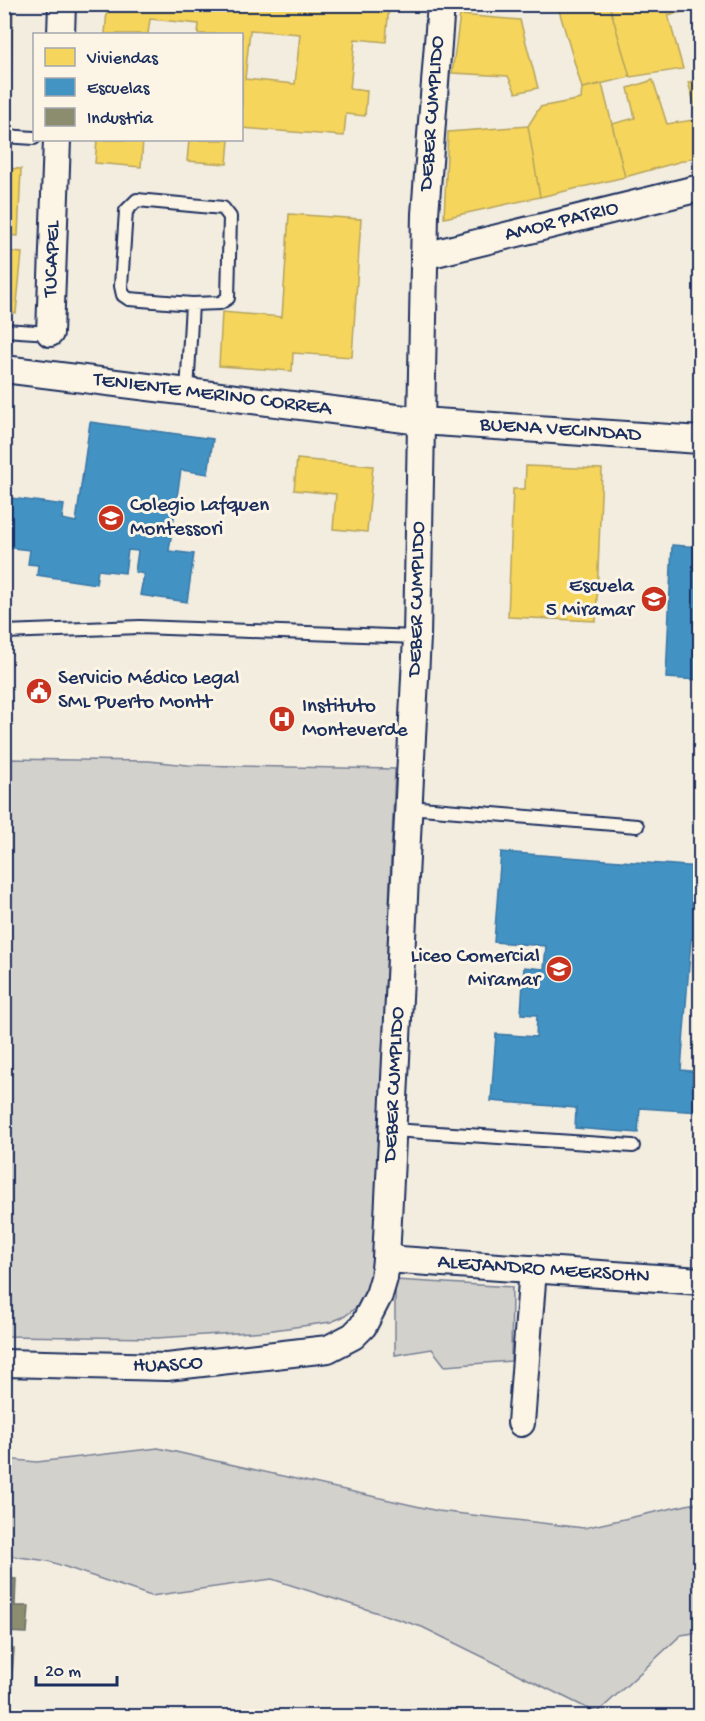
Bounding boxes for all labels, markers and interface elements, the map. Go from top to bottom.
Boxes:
legend [33,33,243,141]
street label: DEBER CUMPLIDO [414,34,451,194]
text: Viviendas [86,49,159,70]
text: Escuelas [87,79,151,100]
text: Industria [87,109,154,130]
street label: AMOR PATRIO [502,196,622,248]
street label: TUCAPEL [39,219,67,299]
street label: TENIENTE MERINO CORREA [91,368,334,422]
street label: BUENA VECINDAD [478,412,642,448]
place label: Colegio Lafquen Montessori [130,494,269,543]
school or university icon: Colegio Lafquen Montessori [96,503,126,533]
street label: DEBER CUMPLIDO [402,521,432,679]
place label: Escuela 5 Miramar [546,575,636,624]
school or university icon: Escuela 5 Miramar [639,584,669,614]
place label: Servicio Médico Legal SML Puerto Montt [58,667,239,716]
public building icon: Servicio Médico Legal SML Puerto Montt [24,676,54,706]
place label: Instituto Monteverde [302,695,409,744]
hospital icon: Instituto Monteverde [267,704,297,734]
place label: Liceo Comercial Miramar [410,945,542,994]
school or university icon: Liceo Comercial Miramar [544,954,574,984]
street label: DEBER CUMPLIDO [378,1006,411,1165]
street label: ALEJANDRO MEERSOHN [437,1250,651,1290]
street label: HUASCO [132,1351,205,1380]
scale bar [36,1649,117,1687]
text: 20 m [45,1662,81,1683]

